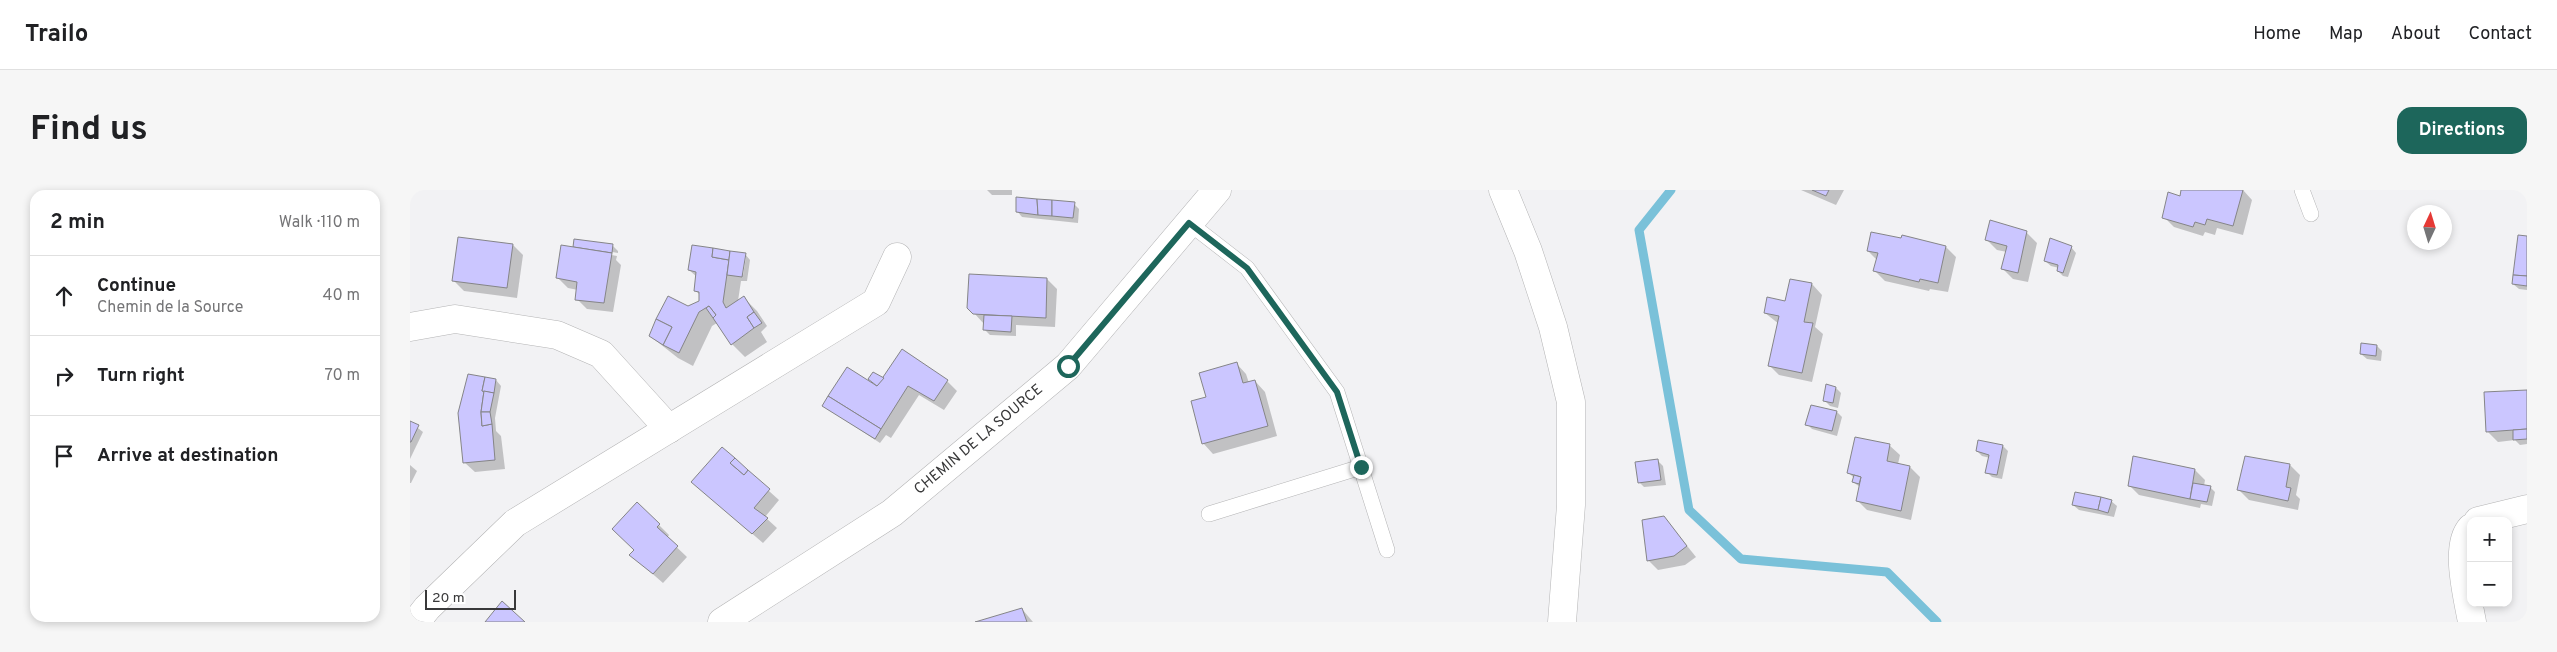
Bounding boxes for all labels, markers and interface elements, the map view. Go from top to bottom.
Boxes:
text: Trailo [25,20,88,50]
text: Home [2253,23,2301,46]
text: Map [2329,23,2363,46]
text: About [2391,23,2440,46]
text: Contact [2468,23,2532,46]
button: Directions [2397,107,2527,154]
text: Find us [30,108,148,152]
north arrow [2407,205,2452,250]
text: 2 min [50,209,105,236]
text: Walk · 110 m [279,213,360,233]
text: Continue [97,274,176,298]
icon: ahead [50,282,78,310]
text: 40 m [322,286,360,306]
text: Chemin de la Source [97,298,243,318]
route start [1057,355,1080,378]
icon: right [50,362,78,390]
text: Turn right [97,364,185,388]
text: 70 m [325,366,360,386]
street label: CHEMIN DE LA SOURCE [911,381,1047,499]
icon: arrive [50,442,78,470]
text: Arrive at destination [97,444,278,468]
route end [1350,456,1373,479]
map controls [2467,517,2512,607]
button: + [2467,517,2512,562]
button: − [2467,562,2512,607]
scale bar [425,587,516,610]
text: 20 m [432,590,465,607]

